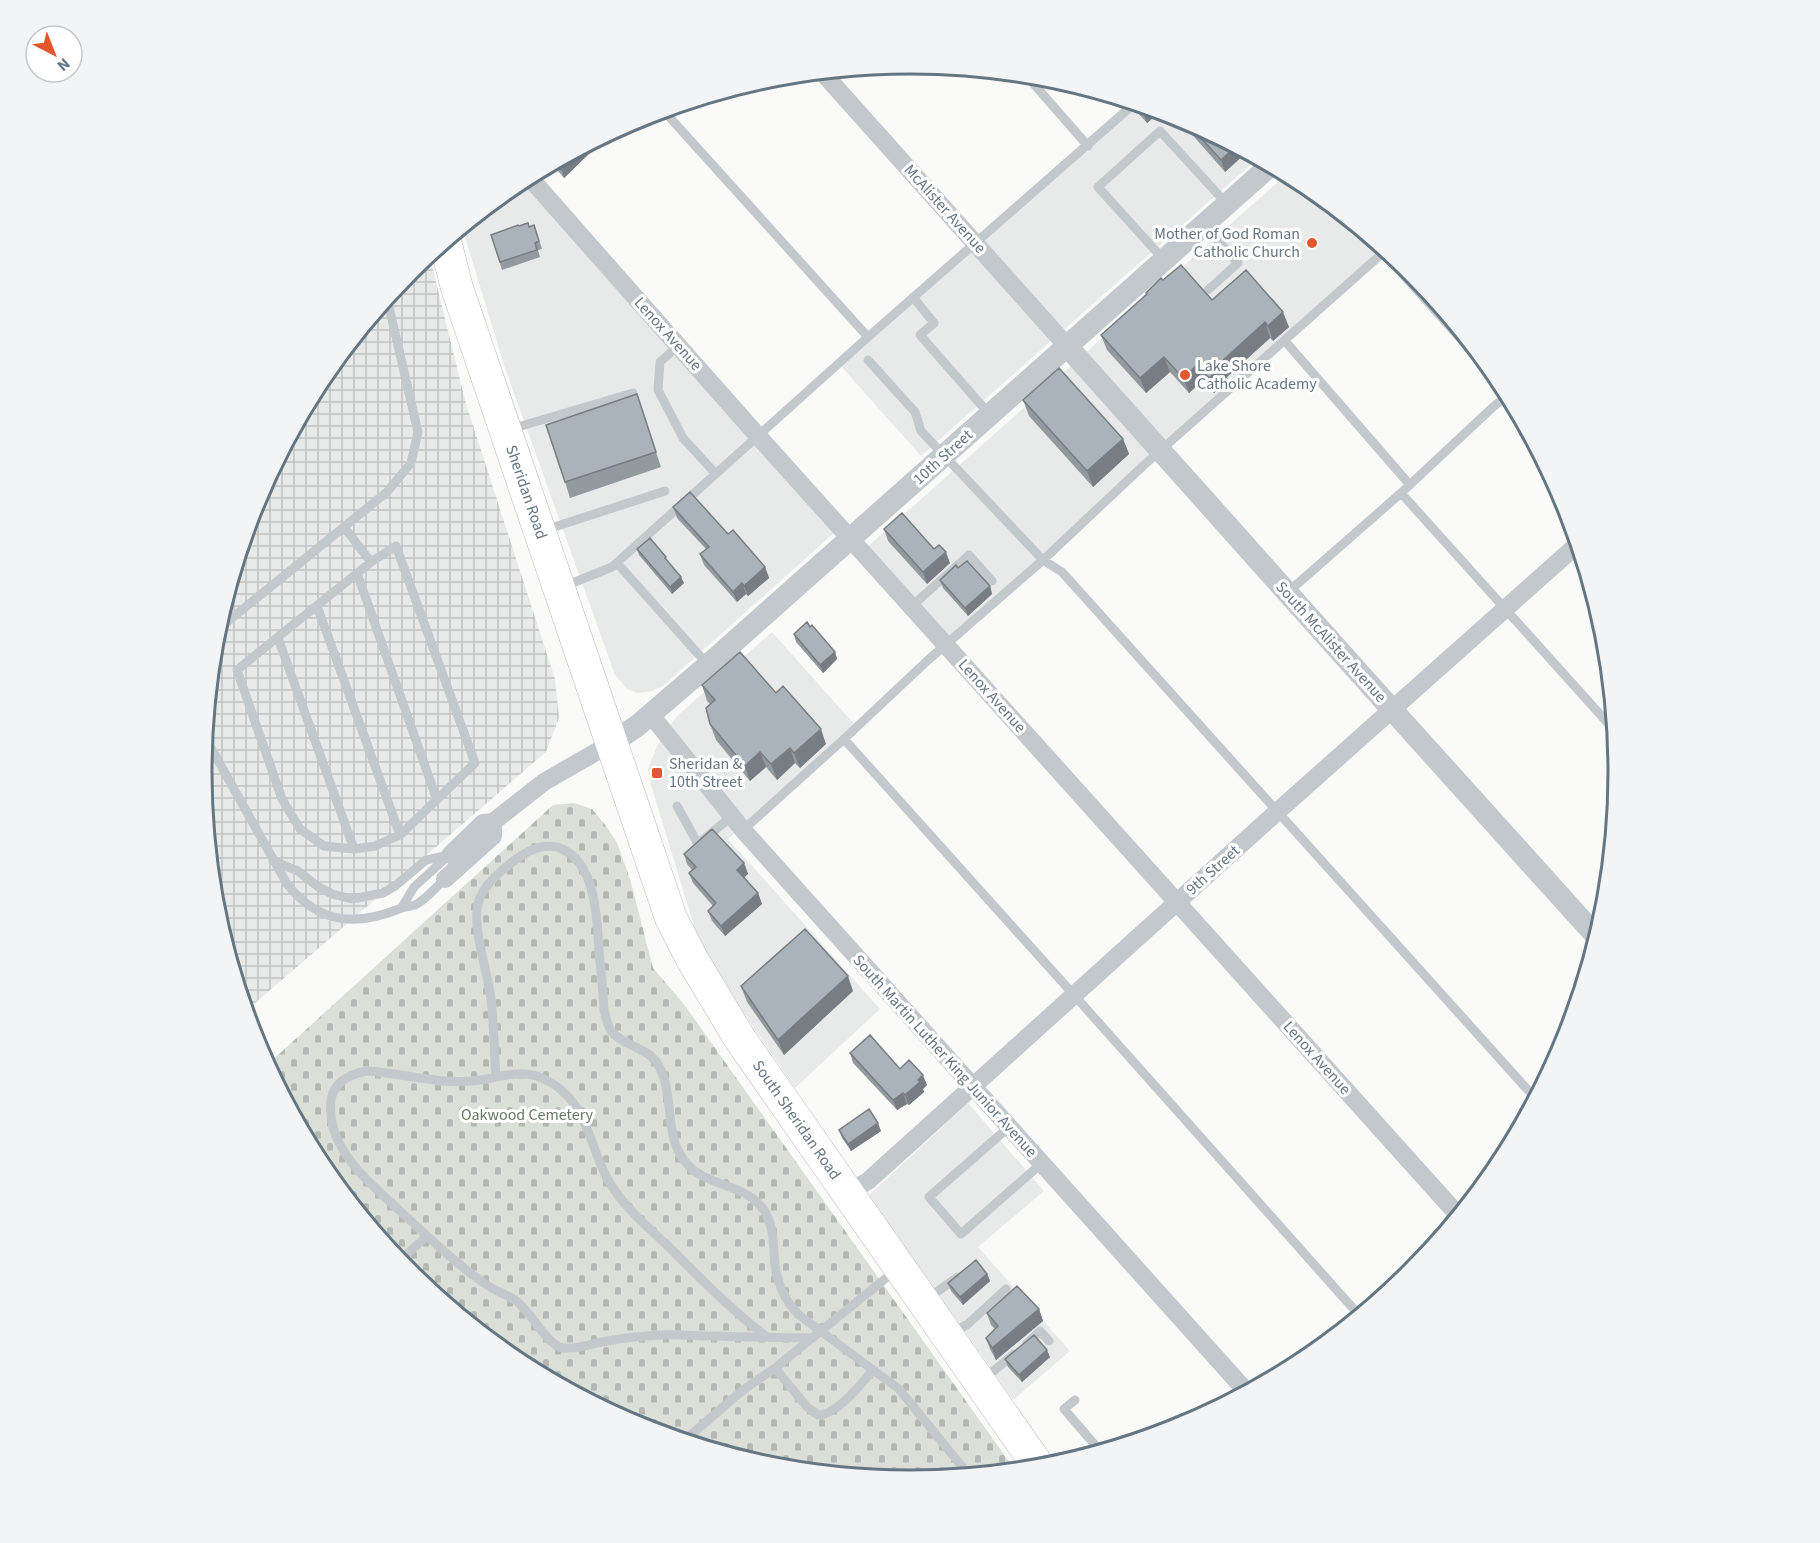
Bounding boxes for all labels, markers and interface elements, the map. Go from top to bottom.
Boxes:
north arrow [24,24,84,84]
text: N [52,53,75,76]
street label: McAlister Avenue [899,160,991,258]
place label: Mother of God Roman Catholic Church [1154,223,1300,263]
marker: Mother of God Roman Catholic Church [1305,236,1319,250]
street label: Lenox Avenue [629,292,707,376]
place label: Lake Shore Catholic Academy [1197,355,1317,395]
marker: Lake Shore Catholic Academy [1178,368,1192,382]
street label: 10th Street [908,424,978,490]
street label: Sheridan Road [500,442,552,542]
street label: South McAlister Avenue [1270,577,1392,708]
street label: Lenox Avenue [953,654,1031,738]
place label: Sheridan & 10th Street [669,753,743,793]
marker: Sheridan & 10th Street [650,766,664,780]
street label: 9th Street [1181,840,1245,900]
street label: South Martin Luther King Junior Avenue [848,950,1042,1162]
street label: Lenox Avenue [1278,1016,1356,1100]
street label: South Sheridan Road [747,1056,846,1184]
park label: Oakwood Cemetery [461,1104,594,1126]

